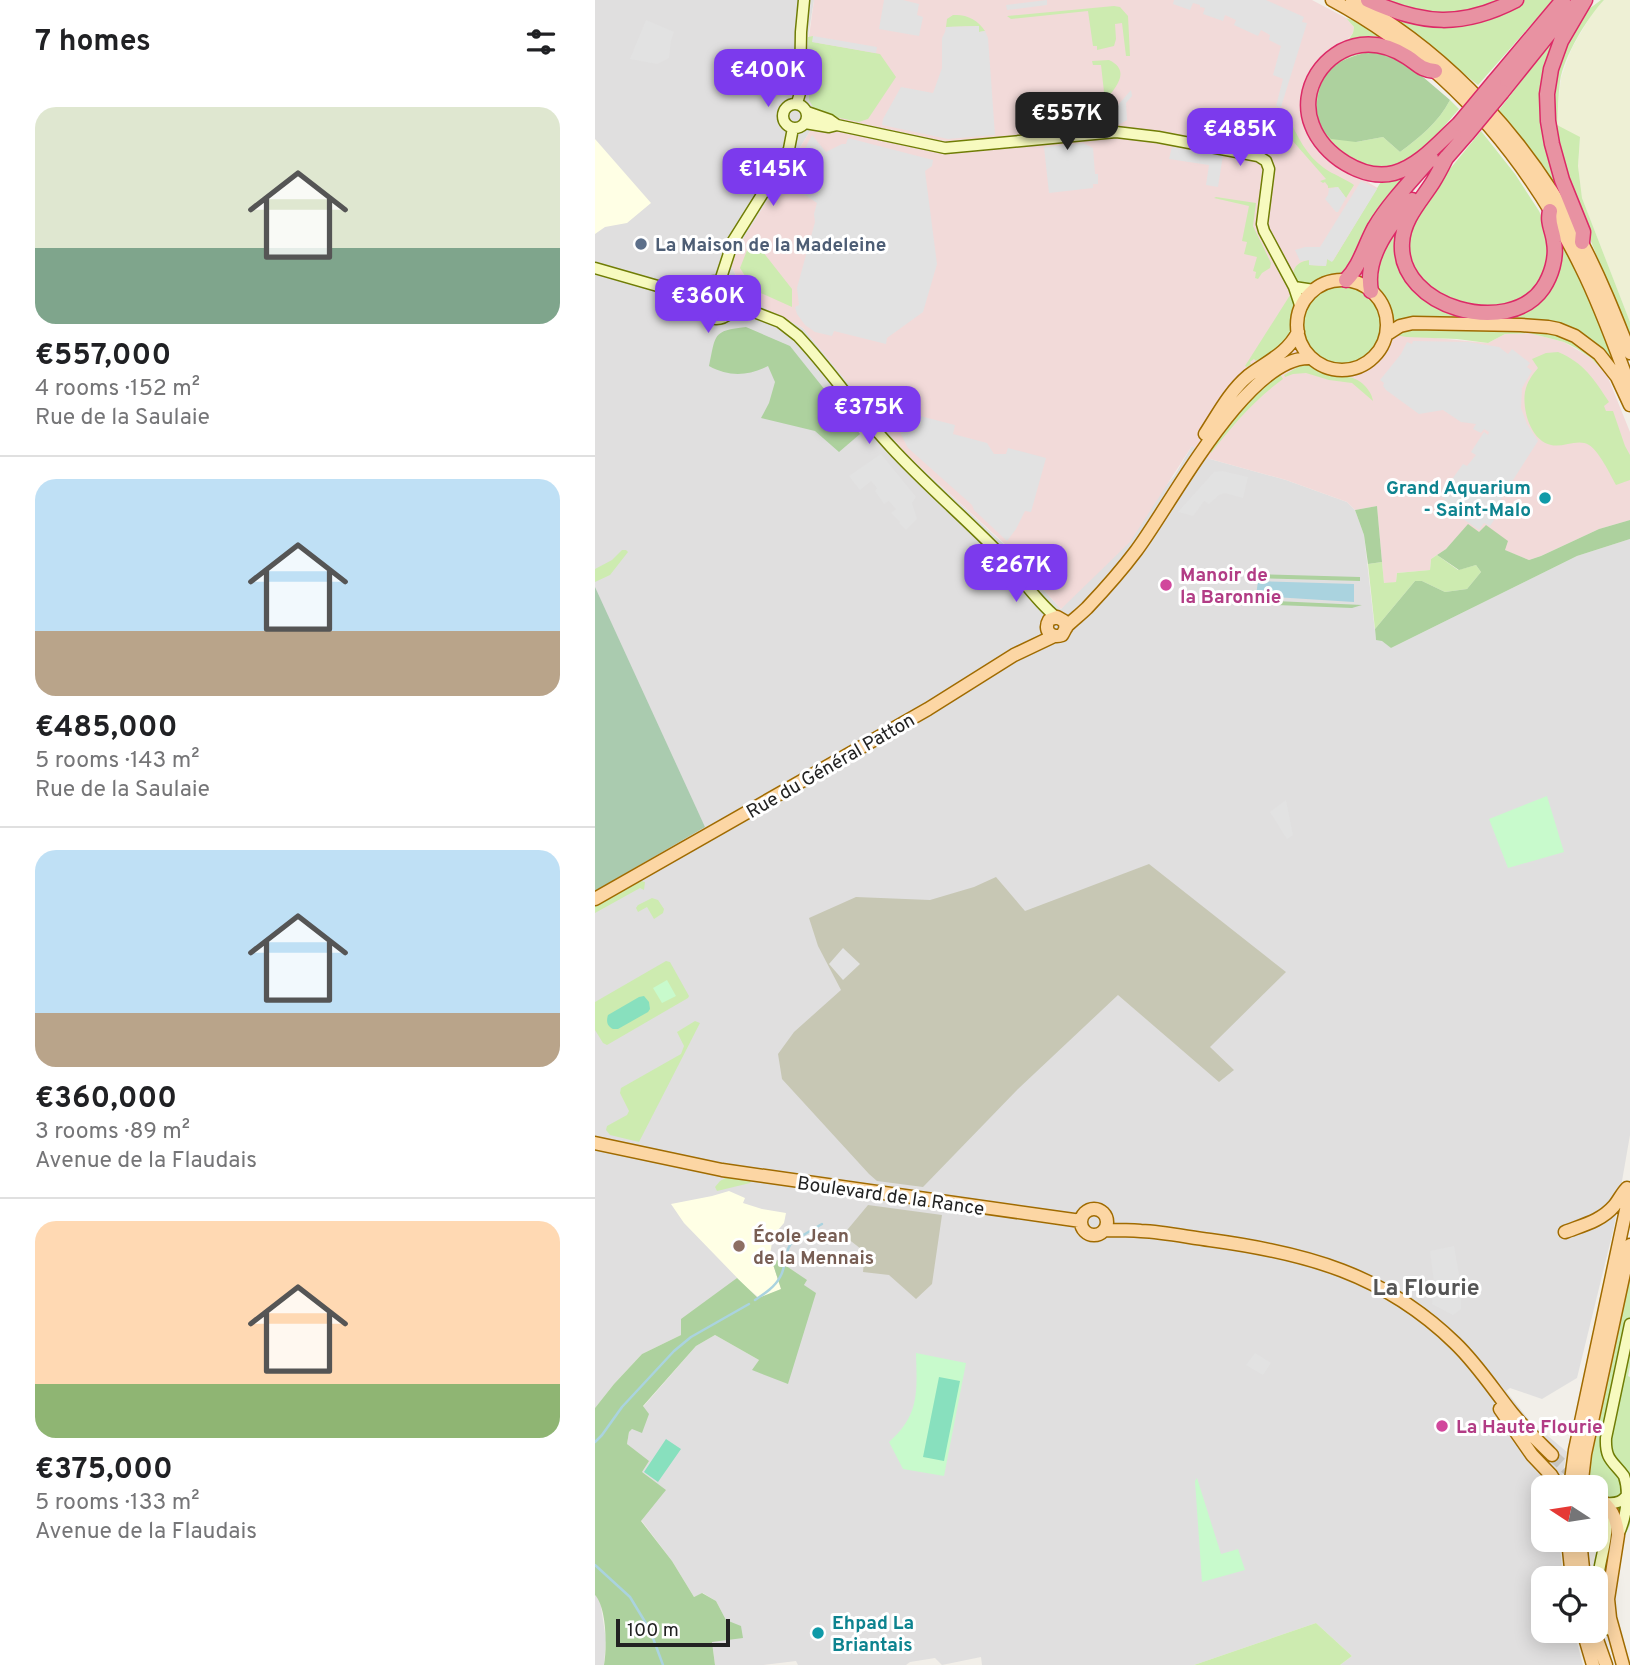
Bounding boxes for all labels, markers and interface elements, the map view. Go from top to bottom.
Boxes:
icon: filters [522,23,560,61]
text: 7 homes [35,24,151,61]
pin: €400K [719,50,817,109]
text: €400K [730,57,806,86]
pin: €557K [1018,92,1116,152]
text: €557K [1031,100,1103,129]
pin: €485K [1191,108,1289,168]
text: €485K [1203,116,1277,145]
pin: €145K [724,148,822,208]
icon: home [235,152,361,278]
text: €145K [739,156,807,185]
place label: La Maison de la Madeleine [655,234,886,258]
marker: La Maison de la Madeleine [633,236,649,252]
pin: €360K [659,276,757,335]
text: €360K [671,283,745,312]
text: €557,000 [35,338,171,375]
text: 4 rooms · 152 m² [35,375,200,404]
pin: €375K [820,386,918,446]
text: €375K [834,394,904,423]
text: Rue de la Saulaie [35,404,210,433]
place label: Grand Aquarium - Saint-Malo [1386,477,1531,523]
marker: Grand Aquarium - Saint-Malo [1537,490,1553,506]
icon: home [235,524,361,650]
pin: €267K [967,544,1065,604]
text: €267K [980,552,1052,581]
place label: Manoir de la Baronnie [1180,564,1281,610]
marker: Manoir de la Baronnie [1158,577,1174,593]
street label: Rue du Général Patton [742,709,920,825]
text: €485,000 [35,710,177,747]
text: 5 rooms · 143 m² [35,747,200,776]
text: Rue de la Saulaie [35,776,210,805]
icon: home [235,895,361,1021]
text: €360,000 [35,1081,177,1118]
text: 3 rooms · 89 m² [35,1118,190,1147]
text: Avenue de la Flaudais [35,1147,257,1176]
street label: Boulevard de la Rance [796,1172,986,1222]
place label: École Jean de la Mennais [753,1224,874,1271]
marker: École Jean de la Mennais [731,1238,747,1254]
icon: home [235,1266,361,1392]
district label: La Flourie [1373,1275,1479,1304]
place label: La Haute Flourie [1456,1416,1603,1440]
marker: La Haute Flourie [1434,1418,1450,1434]
text: €375,000 [35,1452,173,1489]
north arrow [1531,1475,1608,1552]
map controls [1531,1475,1608,1643]
text: 5 rooms · 133 m² [35,1489,200,1518]
text: Avenue de la Flaudais [35,1518,257,1547]
button: locate [1531,1566,1608,1643]
place label: Ehpad La Briantais [832,1612,914,1658]
scale bar [616,1616,730,1648]
text: 100 m [627,1619,679,1643]
marker: Ehpad La Briantais [810,1625,826,1641]

